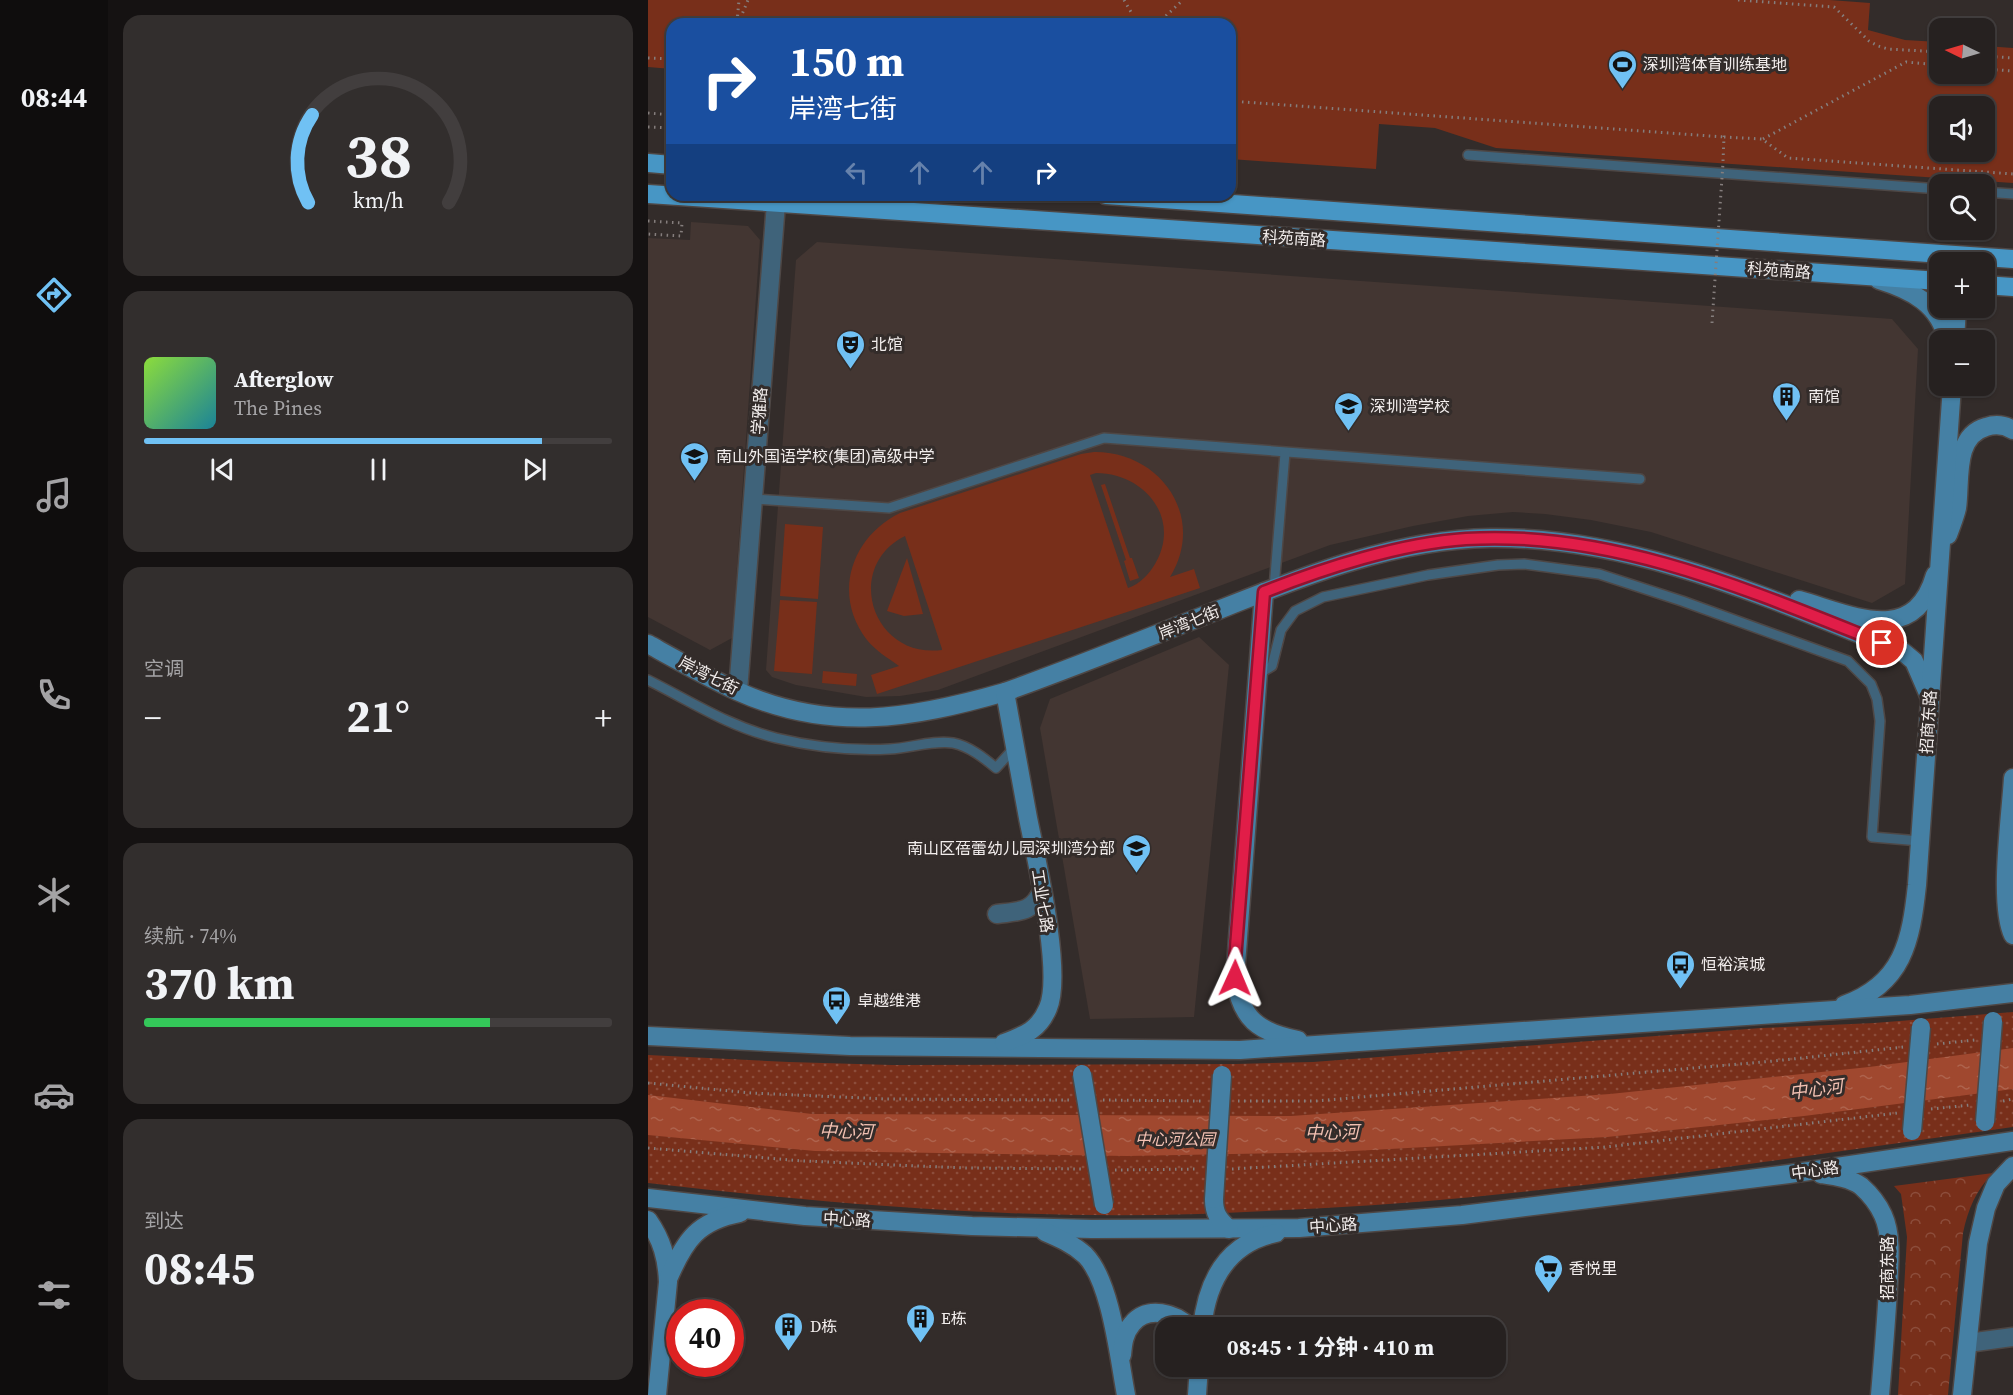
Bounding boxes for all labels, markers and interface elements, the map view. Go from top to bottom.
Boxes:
north arrow [1929,18,1995,84]
map controls [1929,18,1995,396]
text: 150 m [789,32,904,90]
icon: right [690,42,768,120]
sports icon: 深圳湾体育训练基地 [1606,48,1638,90]
place label: 深圳湾体育训练基地 [1643,53,1787,75]
text: 08:44 [21,79,87,116]
text: 岸湾七街 [789,90,897,127]
button: sound [1929,96,1995,162]
text: 38 [344,112,412,198]
icon: left [840,156,873,189]
icon: ahead [903,156,936,189]
icon: ahead [966,156,999,189]
icon: right [1029,156,1062,189]
button: search [1929,174,1995,240]
text: km/h [352,186,404,215]
street label: 科苑南路 [1261,225,1327,251]
button: + [1929,252,1995,318]
street label: 科苑南路 [1746,257,1812,283]
icon: directions [33,274,75,316]
theatre icon: 北馆 [834,328,866,370]
button: − [1929,330,1995,396]
place label: 北馆 [871,333,903,355]
text: Afterglow [234,364,334,394]
building icon: 南馆 [1771,380,1803,422]
place label: 南馆 [1808,385,1840,407]
street label: 学雅路 [746,386,772,436]
school or university icon: 深圳湾学校 [1333,390,1365,432]
text: The Pines [234,394,322,422]
place label: 深圳湾学校 [1370,395,1450,417]
school or university icon: 南山外国语学校(集团)高级中学 [679,440,711,482]
place label: 南山外国语学校(集团)高级中学 [716,445,935,467]
icon: previous [206,453,239,486]
icon: pause [362,453,395,486]
icon: next [518,453,551,486]
icon: music [33,474,75,516]
street label: 岸湾七街 [1155,600,1223,644]
pin [1856,617,1907,668]
icon: arrive [1865,626,1898,659]
street label: 岸湾七街 [675,651,743,699]
text: 空调 [144,655,184,683]
icon: phone [33,674,75,716]
text: 21° [346,685,410,747]
street label: 招商东路 [1915,689,1941,755]
text: − [144,695,162,740]
text: + [594,695,612,740]
school or university icon: 南山区蓓蕾幼儿园深圳湾分部 [1120,832,1152,874]
place label: 南山区蓓蕾幼儿园深圳湾分部 [907,837,1115,859]
street label: 工业七路 [1027,868,1059,934]
icon: climate [33,874,75,916]
text: 续航 · 74% [144,922,237,950]
position arrow [1203,946,1267,1010]
bus stop icon: 恒裕滨城 [1664,948,1696,990]
text: 370 km [144,952,295,1014]
place label: 恒裕滨城 [1701,953,1765,975]
bus stop icon: 卓越维港 [820,984,852,1026]
place label: 卓越维港 [857,989,921,1011]
water label: 中心河 [1788,1073,1847,1105]
icon: car [33,1074,75,1116]
water label: 中心河 [819,1118,876,1144]
water label: 中心河 [1305,1119,1362,1145]
park label: 中心河公园 [1135,1128,1217,1150]
street label: 中心路 [1790,1156,1840,1184]
text: 到达 [144,1207,184,1235]
street label: 中心路 [822,1207,872,1231]
street label: 中心路 [1308,1212,1358,1238]
street label: 招商东路 [1876,1236,1898,1300]
text: 08:45 [144,1237,255,1299]
supermarket icon: 香悦里 [1532,1252,1564,1294]
place label: 香悦里 [1569,1257,1617,1279]
icon: filters [33,1274,75,1316]
speed limit sign: 40 [666,1299,744,1377]
building icon: E栋 [904,1302,936,1344]
place label: E栋 [941,1307,967,1329]
building icon: D栋 [773,1310,805,1352]
place label: D栋 [810,1315,837,1337]
text: 08:45 · 1 分钟 · 410 m [1227,1332,1434,1362]

